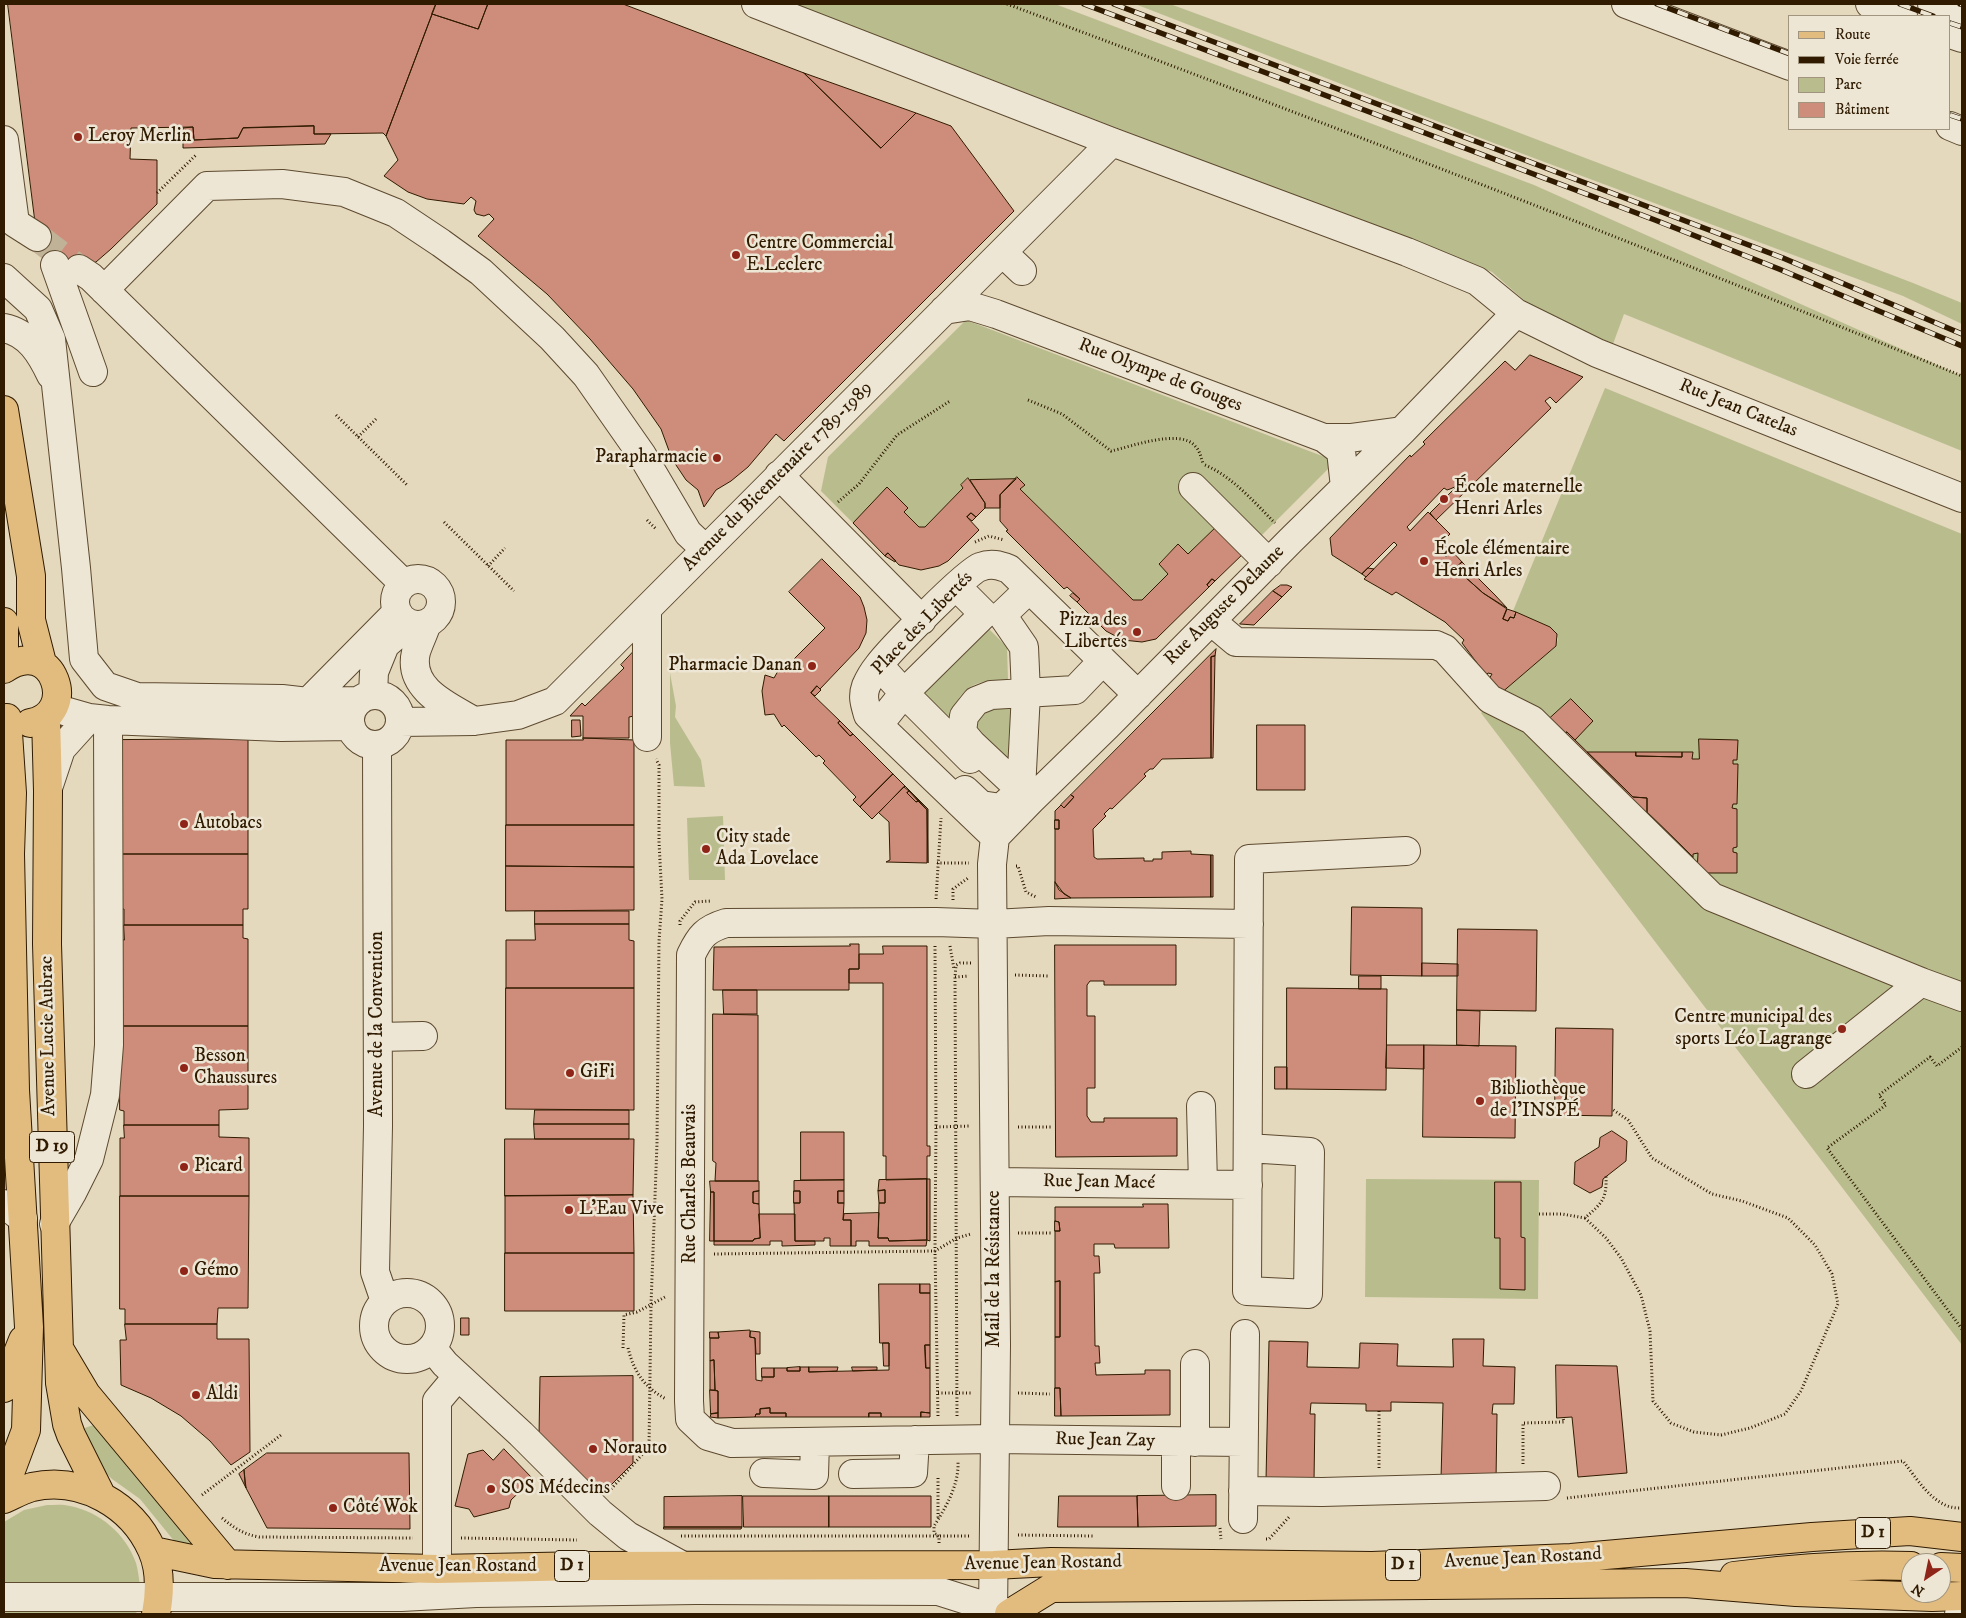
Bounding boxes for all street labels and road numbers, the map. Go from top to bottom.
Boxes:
street label: Rue Olympe de Gouges [1075,334,1245,418]
street label: Rue Jean Catelas [1675,375,1801,443]
street label: Avenue du Bicentenaire 1789-1989 [678,377,878,577]
street label: Rue Auguste Delaune [1160,541,1290,671]
street label: Place des Libertés [868,567,978,681]
street label: Avenue de la Convention [367,931,389,1117]
street label: Avenue Lucie Aubrac [36,956,62,1116]
street label: Rue Charles Beauvais [680,1104,702,1264]
road number: D 19 [30,1132,74,1162]
street label: Rue Jean Macé [1043,1171,1155,1195]
street label: Mail de la Résistance [984,1190,1006,1348]
street label: Rue Jean Zay [1055,1429,1155,1453]
road number: D 1 [1856,1518,1890,1549]
street label: Avenue Jean Rostand [1444,1543,1602,1575]
road number: D 1 [554,1550,590,1582]
road number: D 1 [1386,1550,1420,1580]
street label: Avenue Jean Rostand [964,1551,1122,1577]
street label: Avenue Jean Rostand [379,1556,537,1578]

